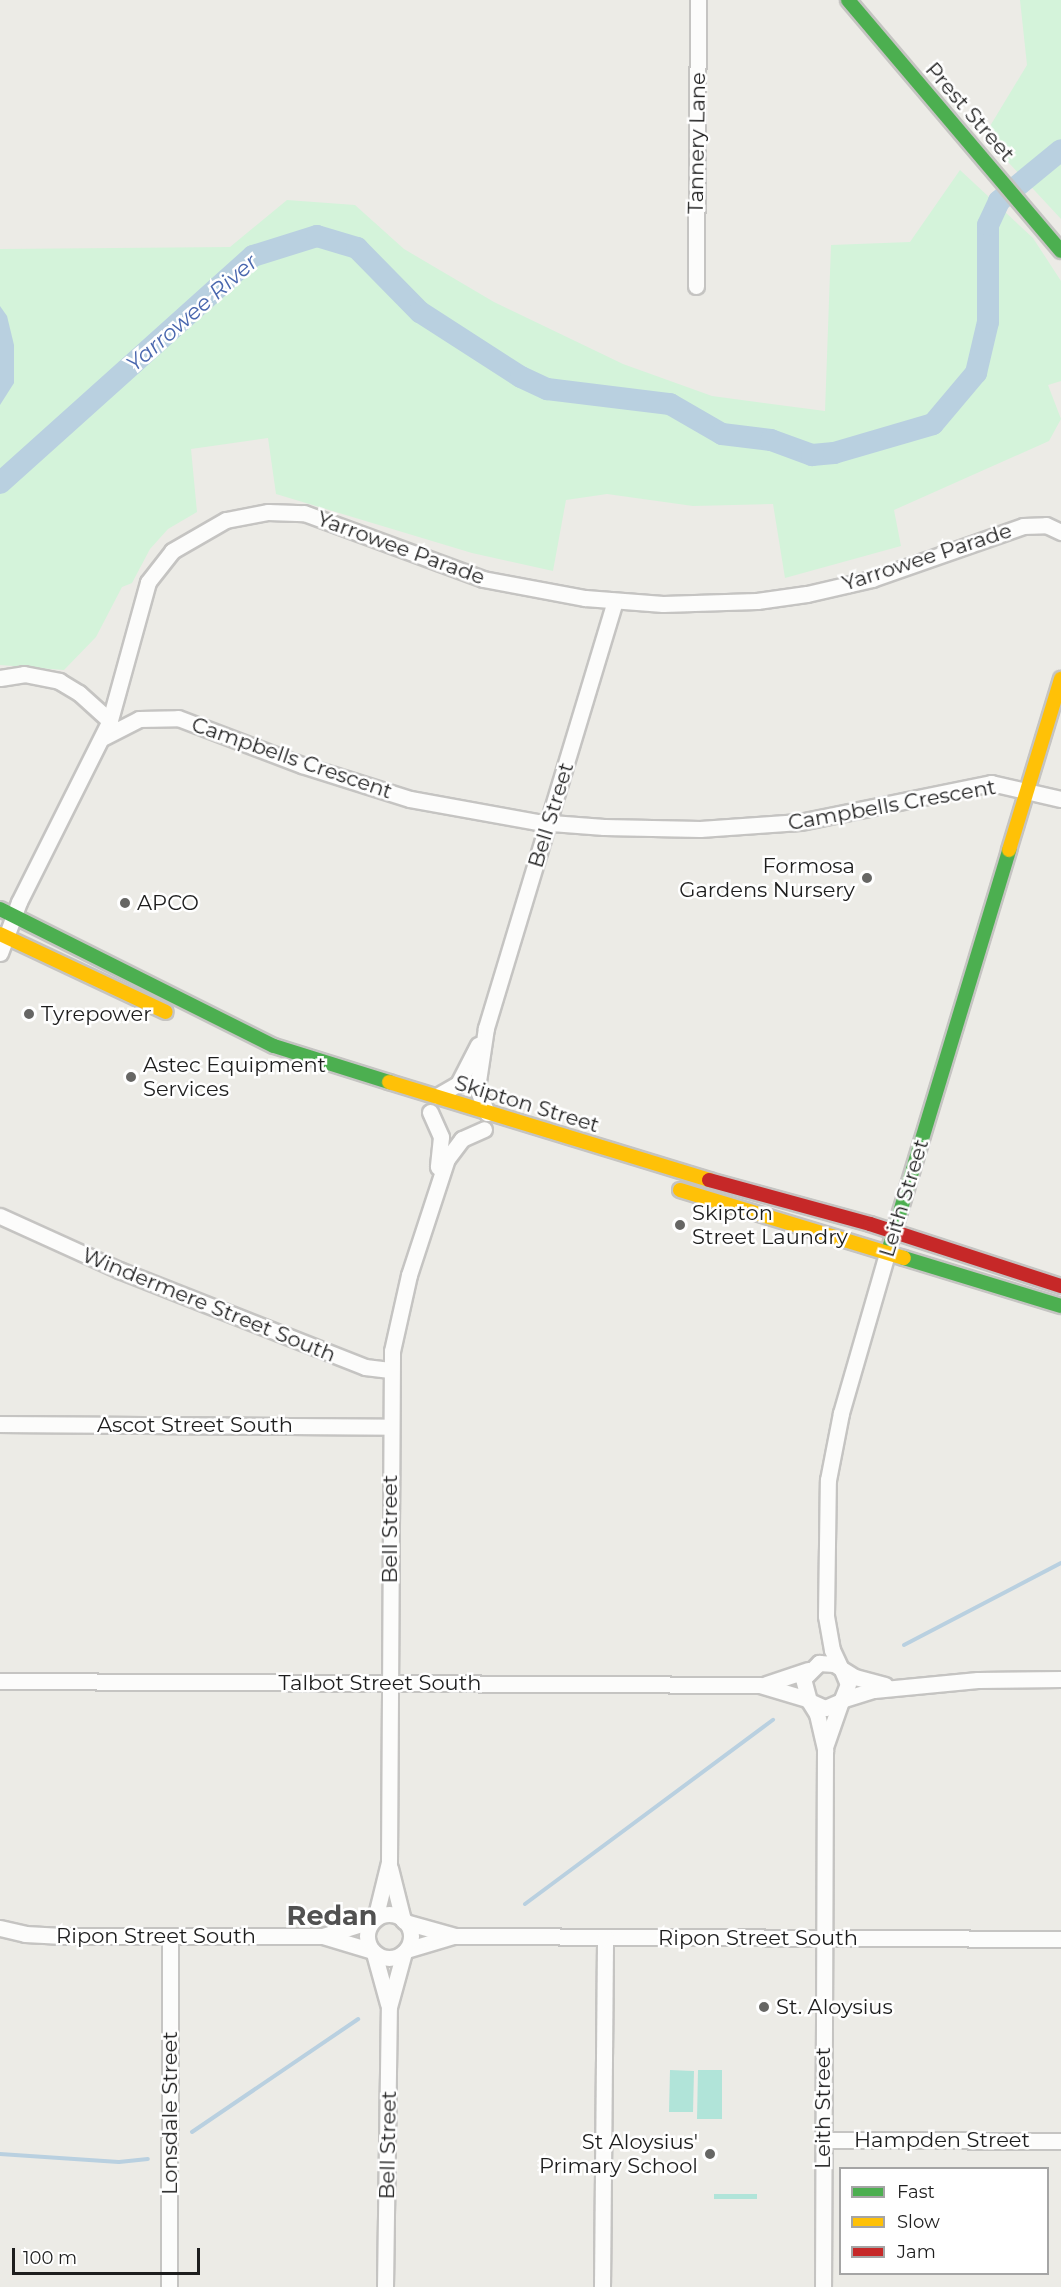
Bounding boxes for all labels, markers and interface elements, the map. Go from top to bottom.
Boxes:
street label: Prest Street [920,57,1020,167]
street label: Tannery Lane [683,72,711,214]
water label: Yarrowee River [121,249,263,377]
street label: Yarrowee Parade [314,506,488,590]
street label: Yarrowee Parade [839,518,1015,596]
street label: Campbells Crescent [188,712,396,804]
street label: Bell Street [523,759,579,871]
street label: Campbells Crescent [786,774,998,836]
place label: Formosa Gardens Nursery [679,853,855,903]
marker: Formosa Gardens Nursery [860,871,874,885]
place label: APCO [137,890,199,916]
marker: APCO [118,896,132,910]
place label: Tyrepower [41,1001,152,1027]
marker: Tyrepower [22,1007,36,1021]
place label: Astec Equipment Services [143,1052,326,1102]
marker: Astec Equipment Services [124,1070,138,1084]
street label: Skipton Street [452,1070,602,1138]
street label: Leith Street [874,1136,934,1260]
place label: Skipton Street Laundry [692,1200,848,1250]
marker: Skipton Street Laundry [673,1218,687,1232]
street label: Windermere Street South [79,1243,339,1367]
street label: Ascot Street South [97,1412,293,1438]
street label: Bell Street [377,1475,403,1583]
street label: Talbot Street South [279,1670,481,1696]
district label: Redan [287,1900,377,1932]
street label: Ripon Street South [56,1923,256,1949]
street label: Ripon Street South [658,1925,858,1951]
place label: St. Aloysius [776,1994,893,2020]
marker: St. Aloysius [757,2000,771,2014]
street label: Lonsdale Street [157,2031,183,2195]
street label: Leith Street [810,2047,836,2169]
street label: Bell Street [374,2090,402,2200]
street label: Hampden Street [854,2127,1030,2153]
place label: St Aloysius' Primary School [539,2129,698,2179]
marker: St Aloysius' Primary School [703,2147,717,2161]
legend [839,2167,1049,2275]
text: Fast [897,2181,935,2203]
text: Slow [897,2211,940,2233]
scale bar [15,2236,202,2274]
text: Jam [897,2241,936,2263]
text: 100 m [23,2247,77,2269]

